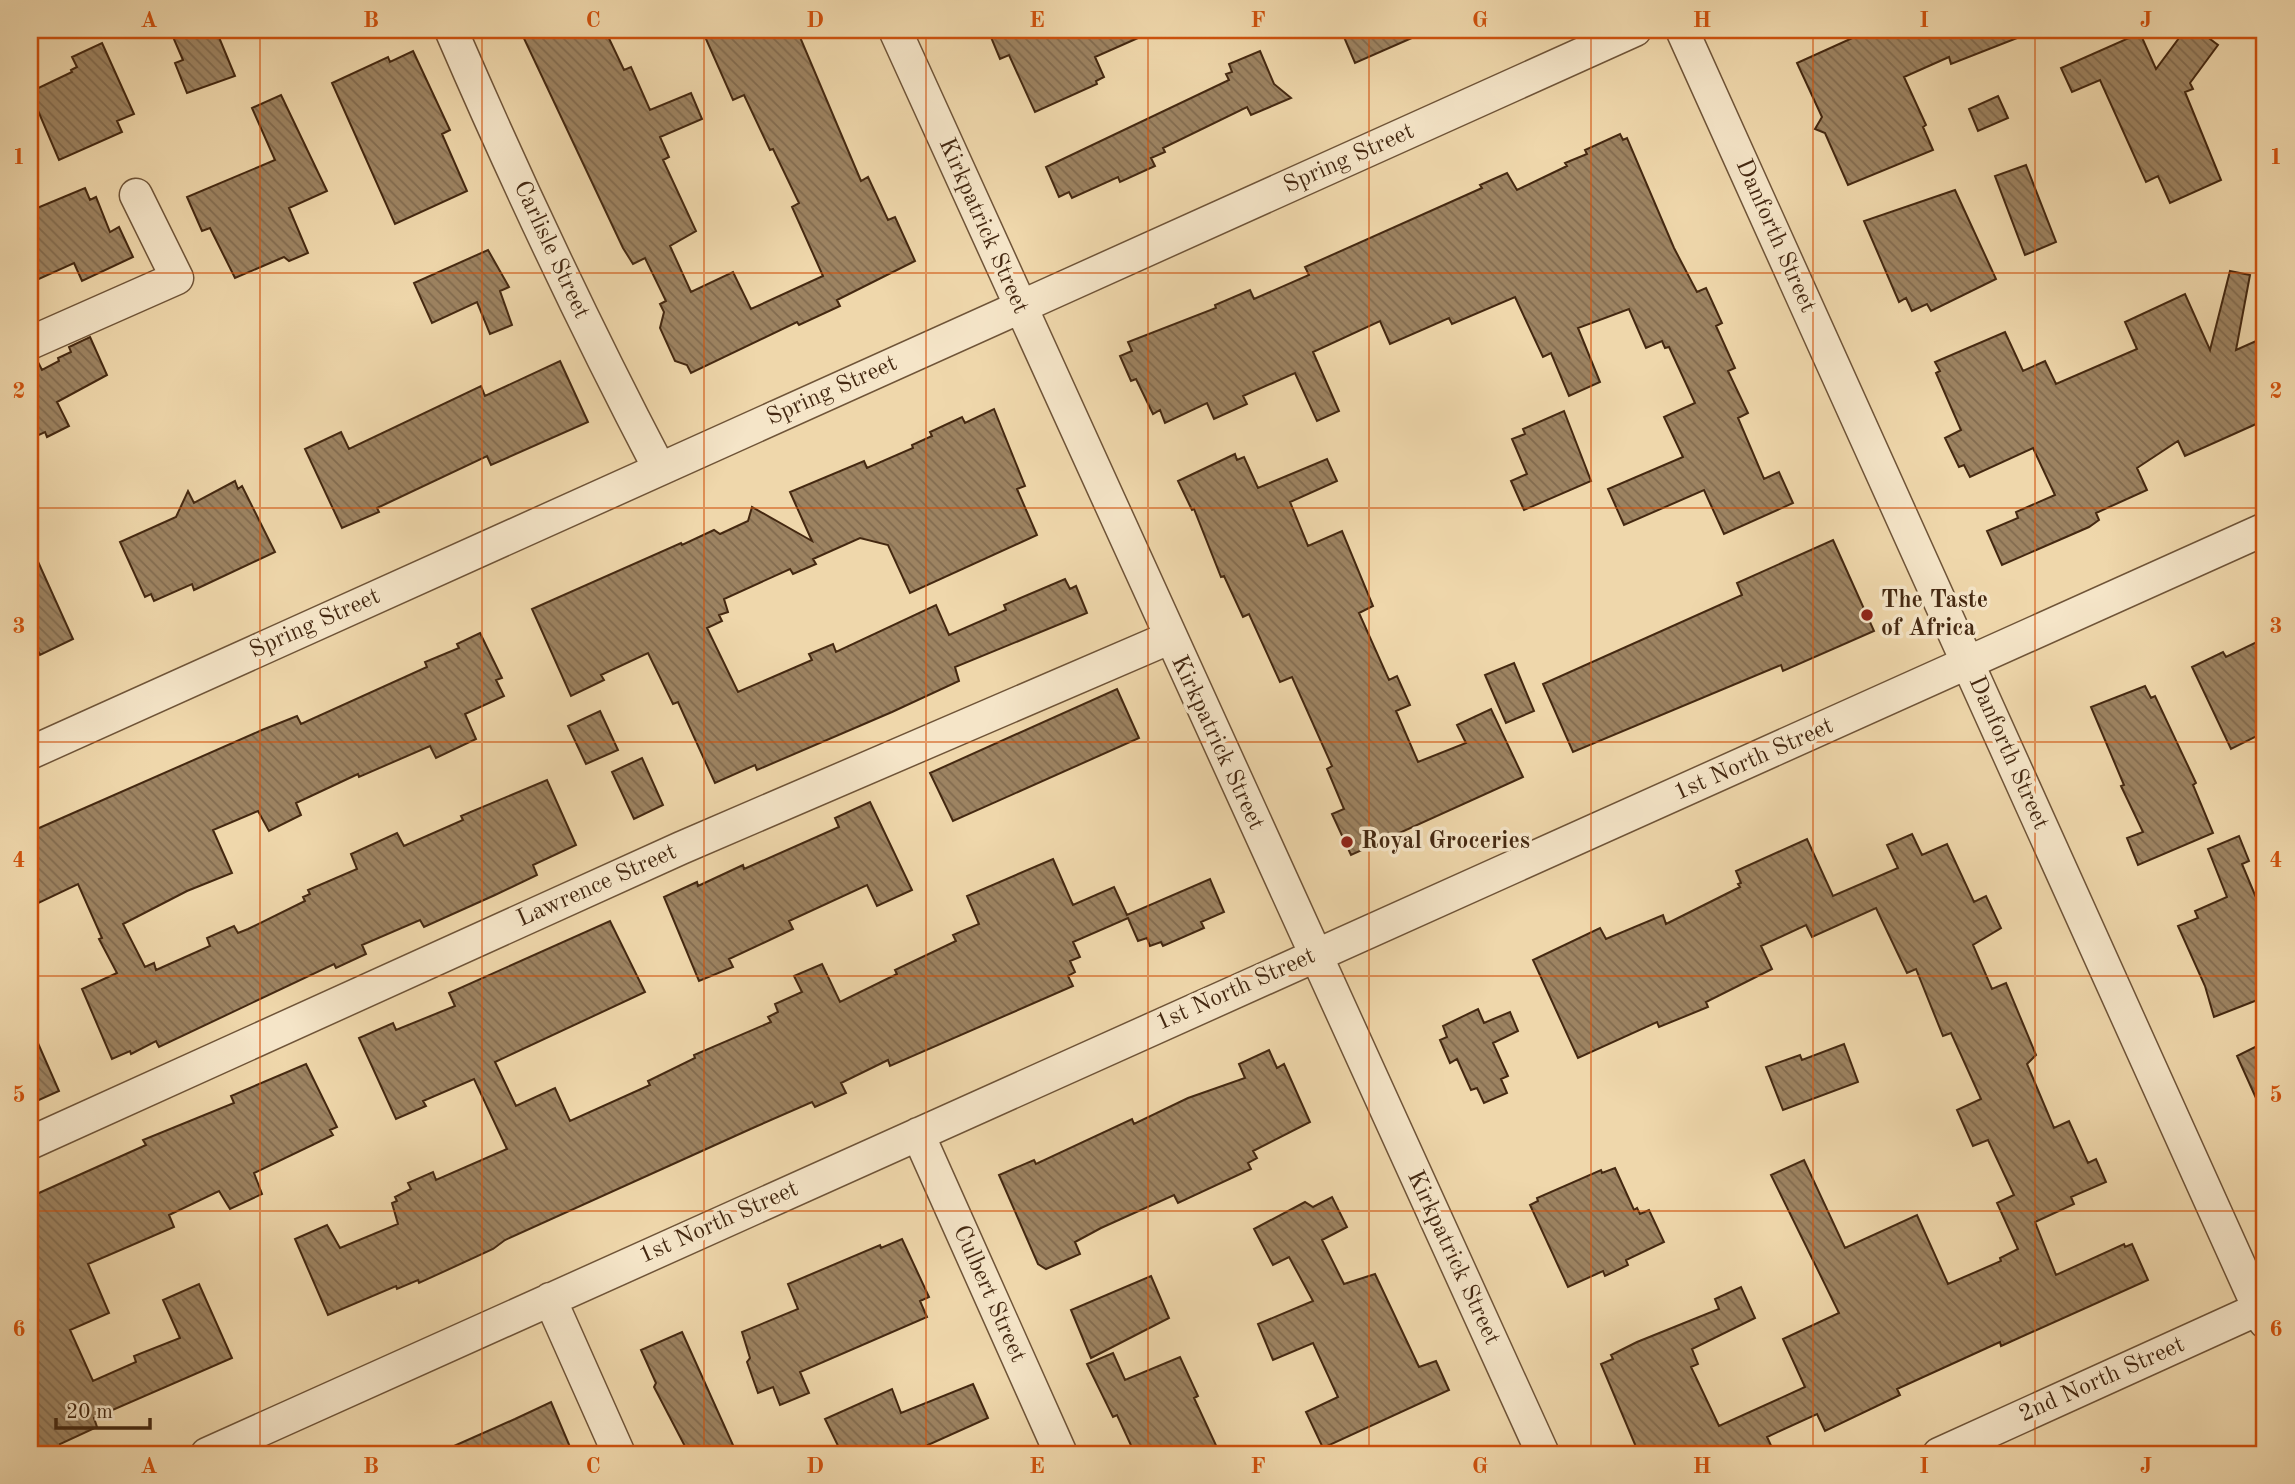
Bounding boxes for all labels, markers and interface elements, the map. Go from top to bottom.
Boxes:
text: A [140,9,158,32]
text: B [363,9,379,32]
text: C [585,9,601,32]
text: D [806,9,824,32]
text: E [1029,9,1045,32]
text: F [1250,9,1266,32]
text: G [1472,9,1488,32]
text: H [1693,9,1711,32]
text: I [1919,9,1929,32]
text: J [2140,9,2152,32]
street label: Spring Street [1280,120,1418,198]
street label: Kirkpatrick Street [934,135,1032,317]
text: 1 [12,146,26,169]
text: 1 [2269,146,2283,169]
street label: Danforth Street [1730,156,1820,316]
street label: Carlisle Street [509,177,593,323]
street label: Spring Street [763,352,901,430]
text: 2 [12,380,26,403]
text: 2 [2269,380,2283,403]
street label: Spring Street [246,585,384,663]
place label: The Taste of Africa [1881,589,1988,641]
marker: The Taste of Africa [1859,607,1875,623]
text: 3 [12,615,26,638]
text: 3 [2269,615,2283,638]
street label: Kirkpatrick Street [1166,652,1268,834]
street label: Danforth Street [1963,673,2053,833]
street label: 1st North Street [1671,714,1837,806]
place label: Royal Groceries [1361,830,1530,854]
marker: Royal Groceries [1339,834,1355,850]
street label: Lawrence Street [514,840,680,932]
text: 4 [12,849,26,872]
text: 4 [2269,849,2283,872]
street label: 1st North Street [1153,944,1319,1036]
text: 5 [12,1084,26,1107]
text: 5 [2269,1084,2283,1107]
street label: Kirkpatrick Street [1402,1167,1504,1349]
street label: 1st North Street [636,1177,802,1269]
street label: Culbert Street [948,1222,1030,1366]
text: 6 [12,1318,26,1341]
text: 6 [2269,1318,2283,1341]
street label: 2nd North Street [2016,1333,2188,1427]
scale bar [56,1386,150,1430]
text: 20 m [66,1402,113,1423]
text: A [140,1455,158,1478]
text: B [363,1455,379,1478]
text: C [585,1455,601,1478]
text: D [806,1455,824,1478]
text: E [1029,1455,1045,1478]
text: F [1250,1455,1266,1478]
text: G [1472,1455,1488,1478]
text: H [1693,1455,1711,1478]
text: I [1919,1455,1929,1478]
text: J [2140,1455,2152,1478]

